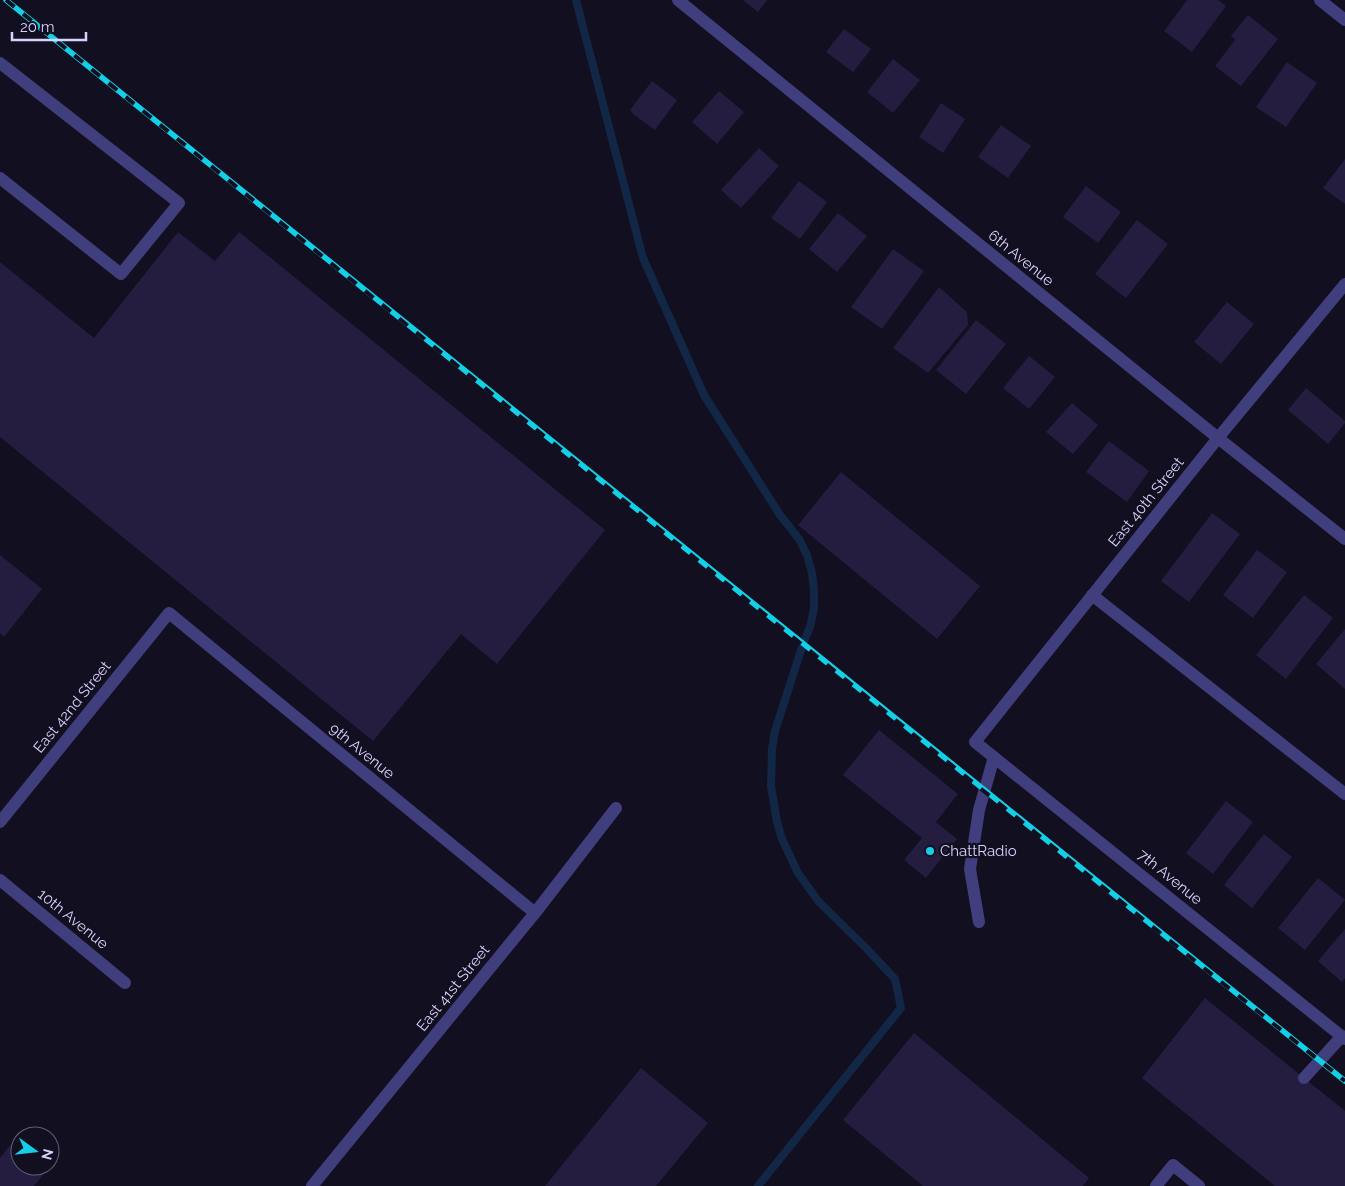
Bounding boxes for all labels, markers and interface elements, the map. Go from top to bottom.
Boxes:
scale bar [12,10,86,42]
text: 20 m [20,18,55,36]
street label: 6th Avenue [985,226,1057,290]
street label: East 40th Street [1104,454,1188,550]
street label: East 42nd Street [29,657,115,757]
street label: 9th Avenue [326,719,398,783]
place label: ChattRadio [940,842,1017,860]
marker: ChattRadio [924,845,936,857]
street label: 7th Avenue [1134,846,1206,909]
street label: 10th Avenue [34,885,112,953]
street label: East 41st Street [413,941,493,1035]
north arrow [10,1126,60,1176]
text: N [38,1147,57,1162]

